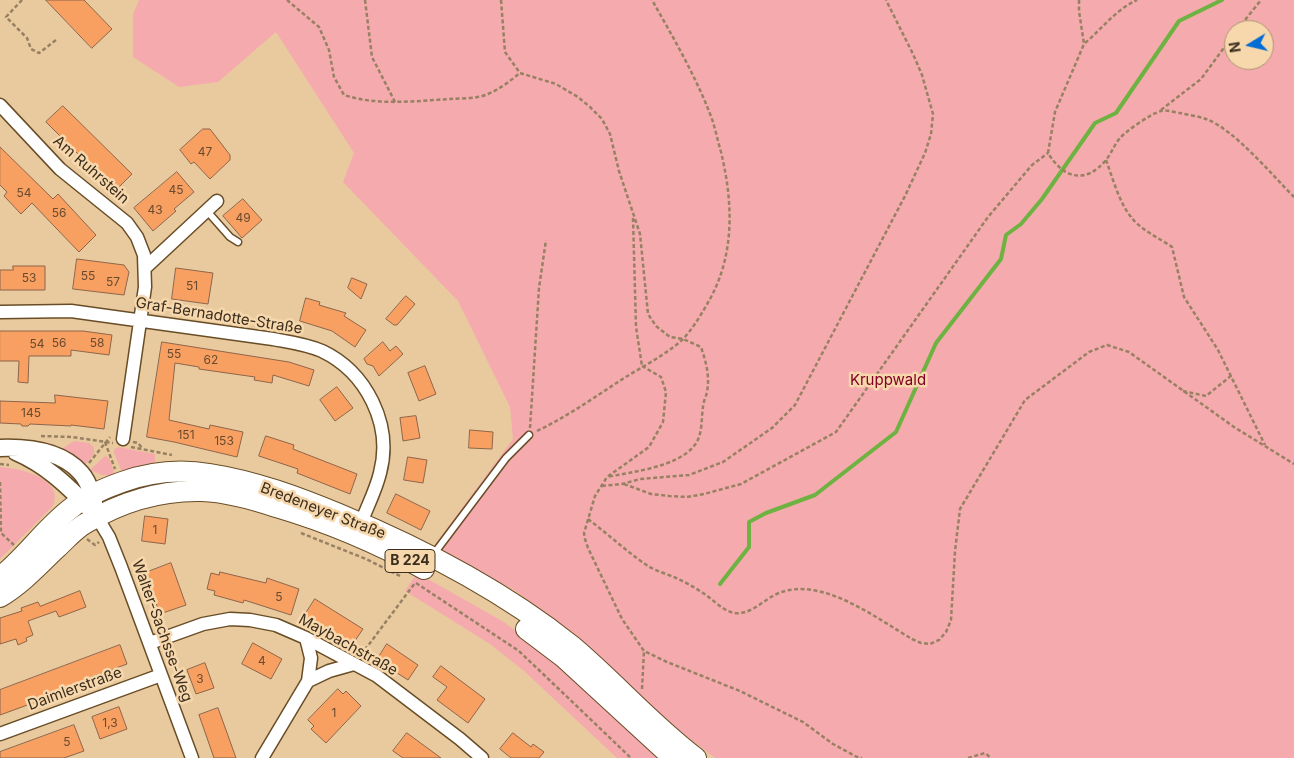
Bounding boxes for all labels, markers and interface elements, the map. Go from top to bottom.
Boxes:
north arrow [1224,20,1274,70]
text: N [1225,41,1244,54]
street label: Am Ruhrstein [49,132,133,208]
house number: 47 [198,145,212,159]
house number: 45 [168,183,184,197]
house number: 54 [16,186,32,200]
house number: 43 [147,203,163,217]
house number: 56 [52,206,66,220]
house number: 49 [235,211,251,225]
house number: 55 [81,269,95,283]
house number: 53 [22,271,36,285]
house number: 57 [106,275,120,289]
house number: 51 [186,279,198,293]
street label: Graf-Bernadotte-Straße [134,294,304,338]
house number: 56 [52,336,66,350]
house number: 58 [90,336,104,350]
house number: 54 [29,337,45,351]
house number: 55 [167,347,181,361]
house number: 62 [204,353,218,367]
park label: Kruppwald [850,371,926,389]
house number: 145 [21,406,41,420]
house number: 151 [177,428,195,442]
house number: 153 [214,434,234,448]
street label: Bredeneyer Straße [258,479,388,543]
house number: 1 [153,523,157,537]
road number: B 224 [385,550,435,572]
street label: Walter-Sachsse-Weg [128,557,196,705]
house number: 5 [275,590,283,604]
street label: Maybachstraße [295,610,401,680]
house number: 4 [258,654,266,668]
street label: Daimlerstraße [25,664,125,714]
house number: 3 [196,672,204,686]
house number: 1 [332,706,336,720]
house number: 1,3 [102,716,118,730]
house number: 5 [63,735,71,749]

